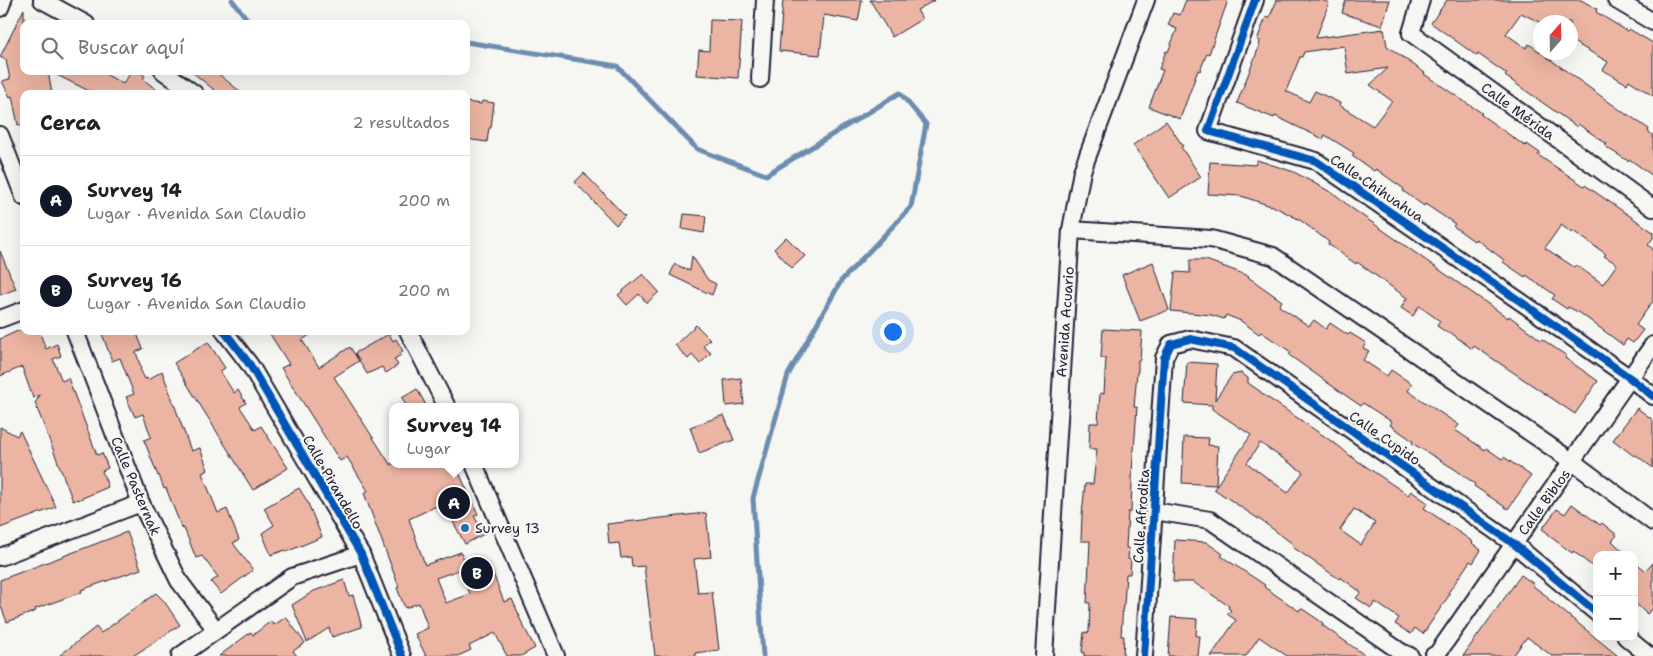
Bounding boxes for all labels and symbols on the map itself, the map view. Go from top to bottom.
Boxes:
north arrow [1533,15,1578,60]
street label: Calle Mérida [1478,78,1559,144]
street label: Calle Chihuahua [1327,150,1427,226]
street label: Avenida Acuario [1052,266,1078,378]
your location [880,319,906,345]
street label: Calle Cupido [1346,407,1424,469]
street label: Calle Pirandello [299,432,367,532]
street label: Calle Pasternak [107,434,165,538]
street label: Calle Biblos [1514,465,1574,539]
street label: Calle Afrodita [1129,468,1153,564]
pin: A [438,484,470,522]
place label: Survey 13 [475,519,540,537]
marker: Survey 13 [459,522,471,534]
pin: B [461,554,493,592]

